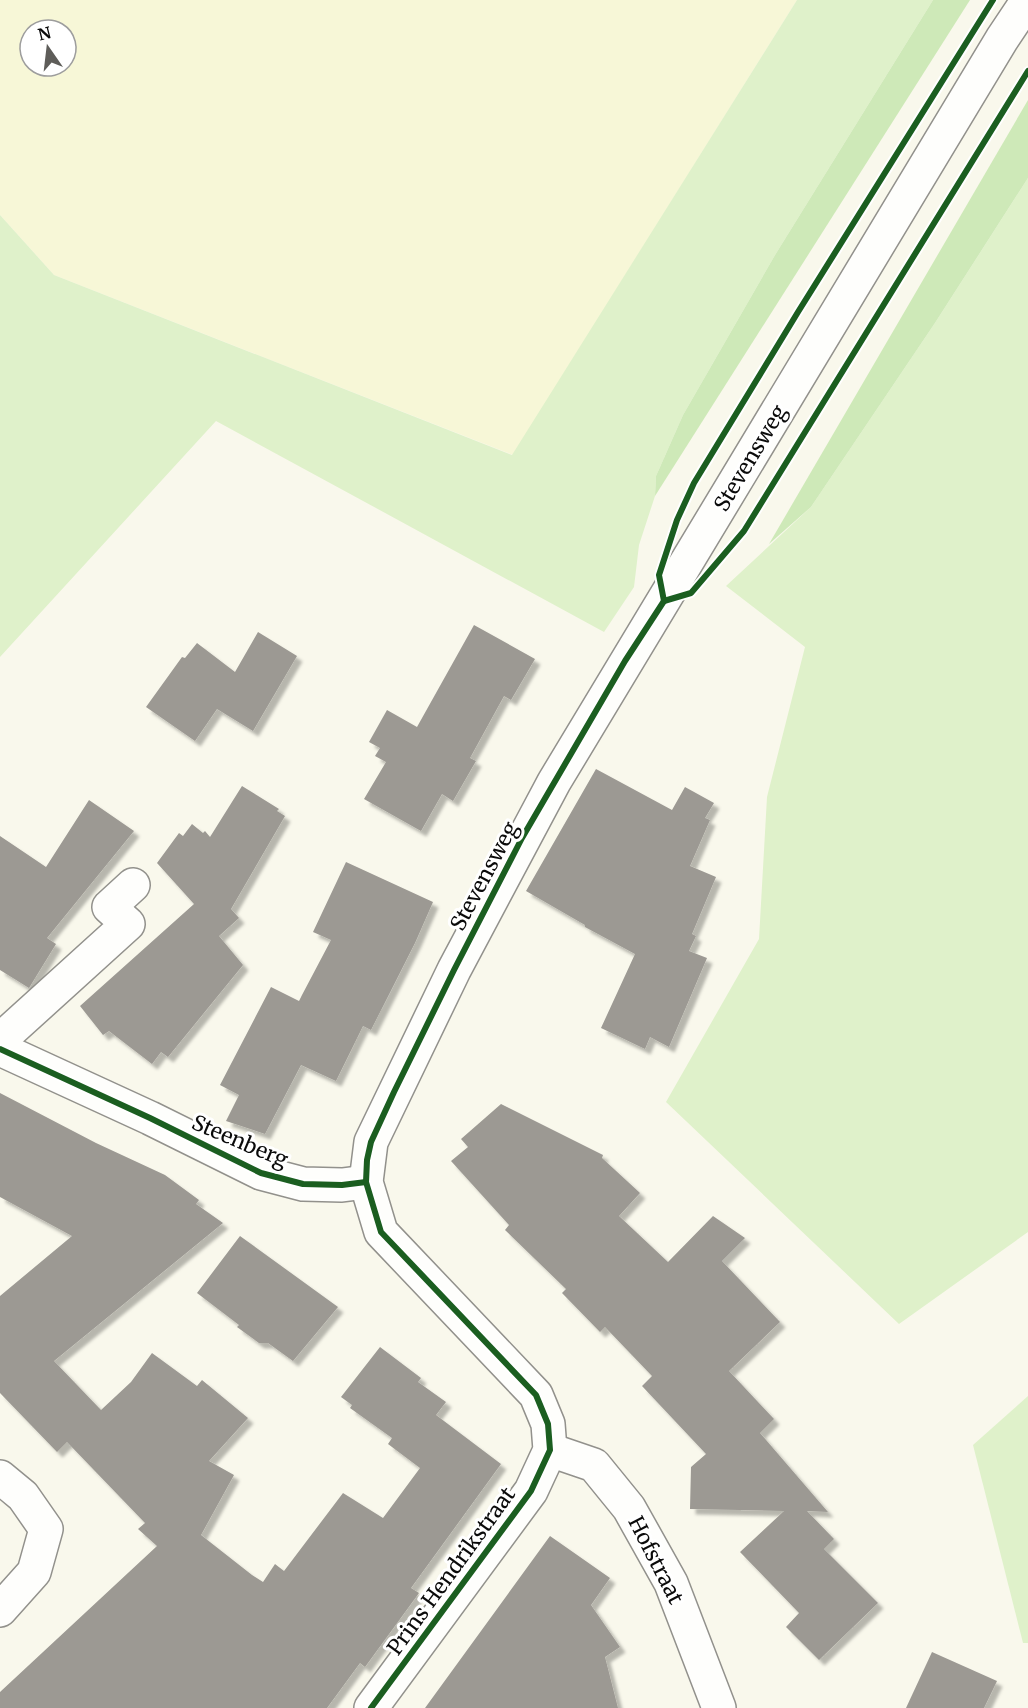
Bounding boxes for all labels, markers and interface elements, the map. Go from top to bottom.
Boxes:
north arrow [18,18,78,78]
text: N [36,22,53,45]
street label: Stevensweg [708,400,792,516]
street label: Stevensweg [444,817,524,935]
street label: Steenberg [188,1109,292,1173]
street label: Prins Hendrikstraat [381,1482,521,1660]
street label: Hofstraat [622,1512,690,1608]

